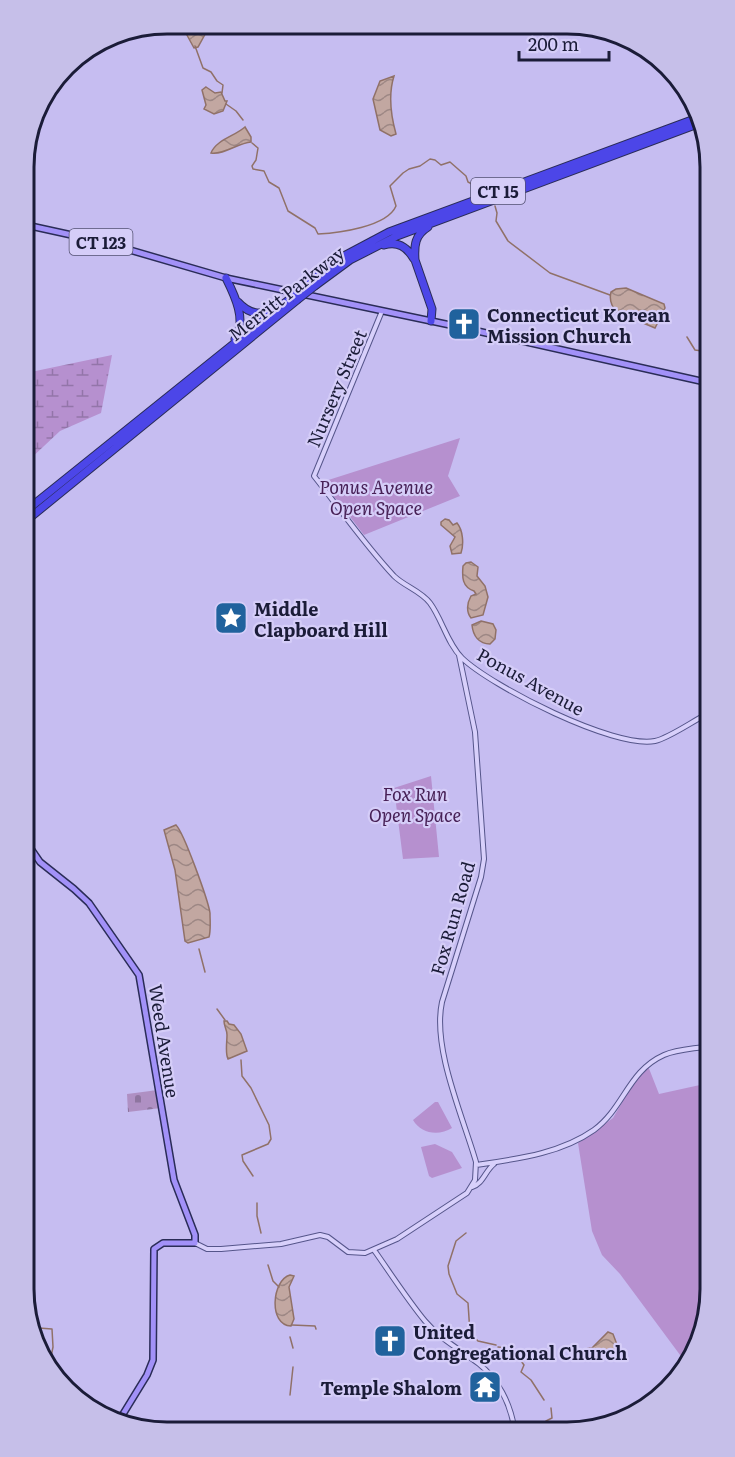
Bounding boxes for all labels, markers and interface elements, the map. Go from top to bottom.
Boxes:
scale bar [519,24,609,62]
text: 200 m [528,30,579,57]
road number: CT 15 [471,178,525,204]
road number: CT 123 [70,229,132,255]
street label: Merritt Parkway [222,239,350,347]
place label: Connecticut Korean Mission Church [487,301,671,349]
church icon: Connecticut Korean Mission Church [446,306,482,342]
street label: Nursery Street [299,324,373,451]
park label: Ponus Avenue Open Space [319,473,433,521]
place label: Middle Clapboard Hill [254,595,388,643]
place icon: Middle Clapboard Hill [213,600,249,636]
street label: Ponus Avenue [472,640,590,722]
park label: Fox Run Open Space [369,780,461,828]
street label: Fox Run Road [423,858,481,978]
street label: Weed Avenue [143,982,187,1100]
place label: United Congregational Church [413,1318,628,1366]
church icon: United Congregational Church [372,1323,408,1359]
temple icon: Temple Shalom [467,1369,503,1405]
place label: Temple Shalom [321,1374,462,1401]

